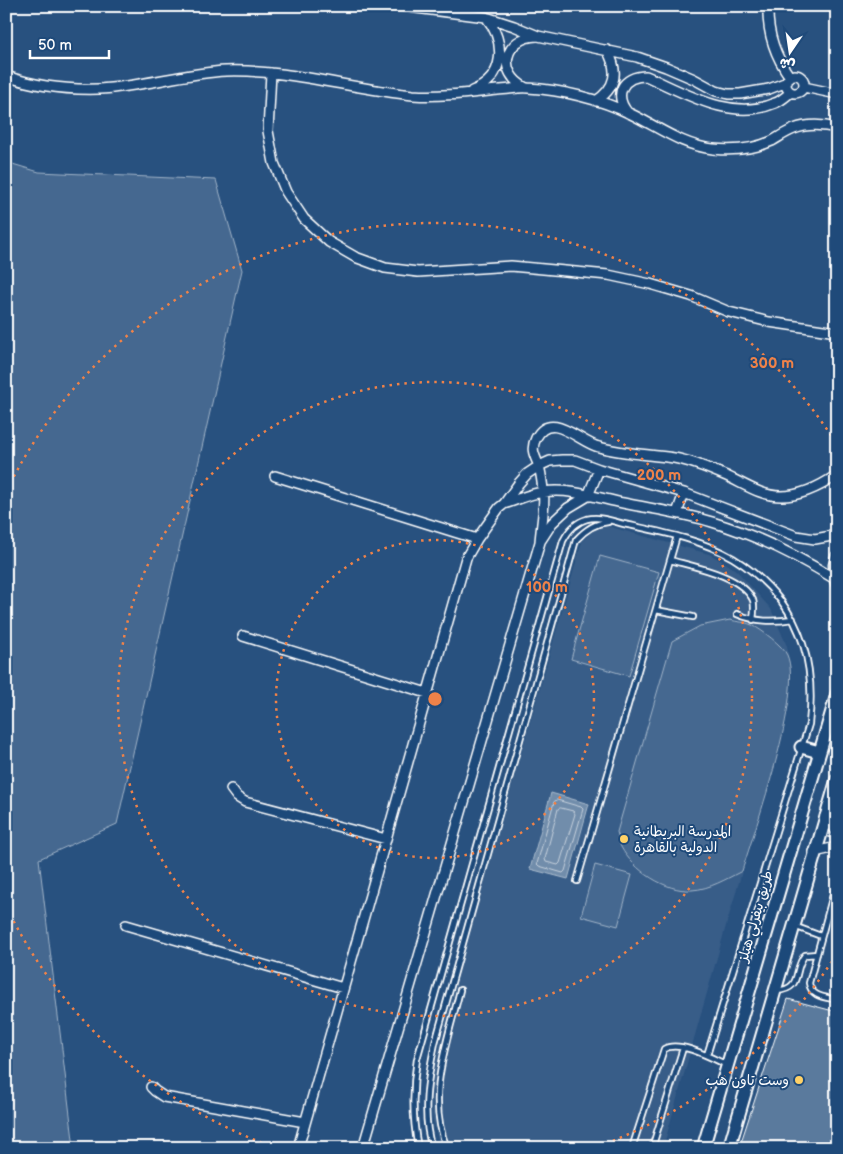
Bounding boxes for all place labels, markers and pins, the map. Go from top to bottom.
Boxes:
centre of rings [426,690,444,708]
place label: المدرسة البريطانية الدولية بالقاهرة [634,823,731,856]
marker: المدرسة البريطانية الدولية بالقاهرة [618,833,630,845]
place label: وست تاون هب [705,1072,789,1089]
marker: وست تاون هب [793,1074,805,1086]

